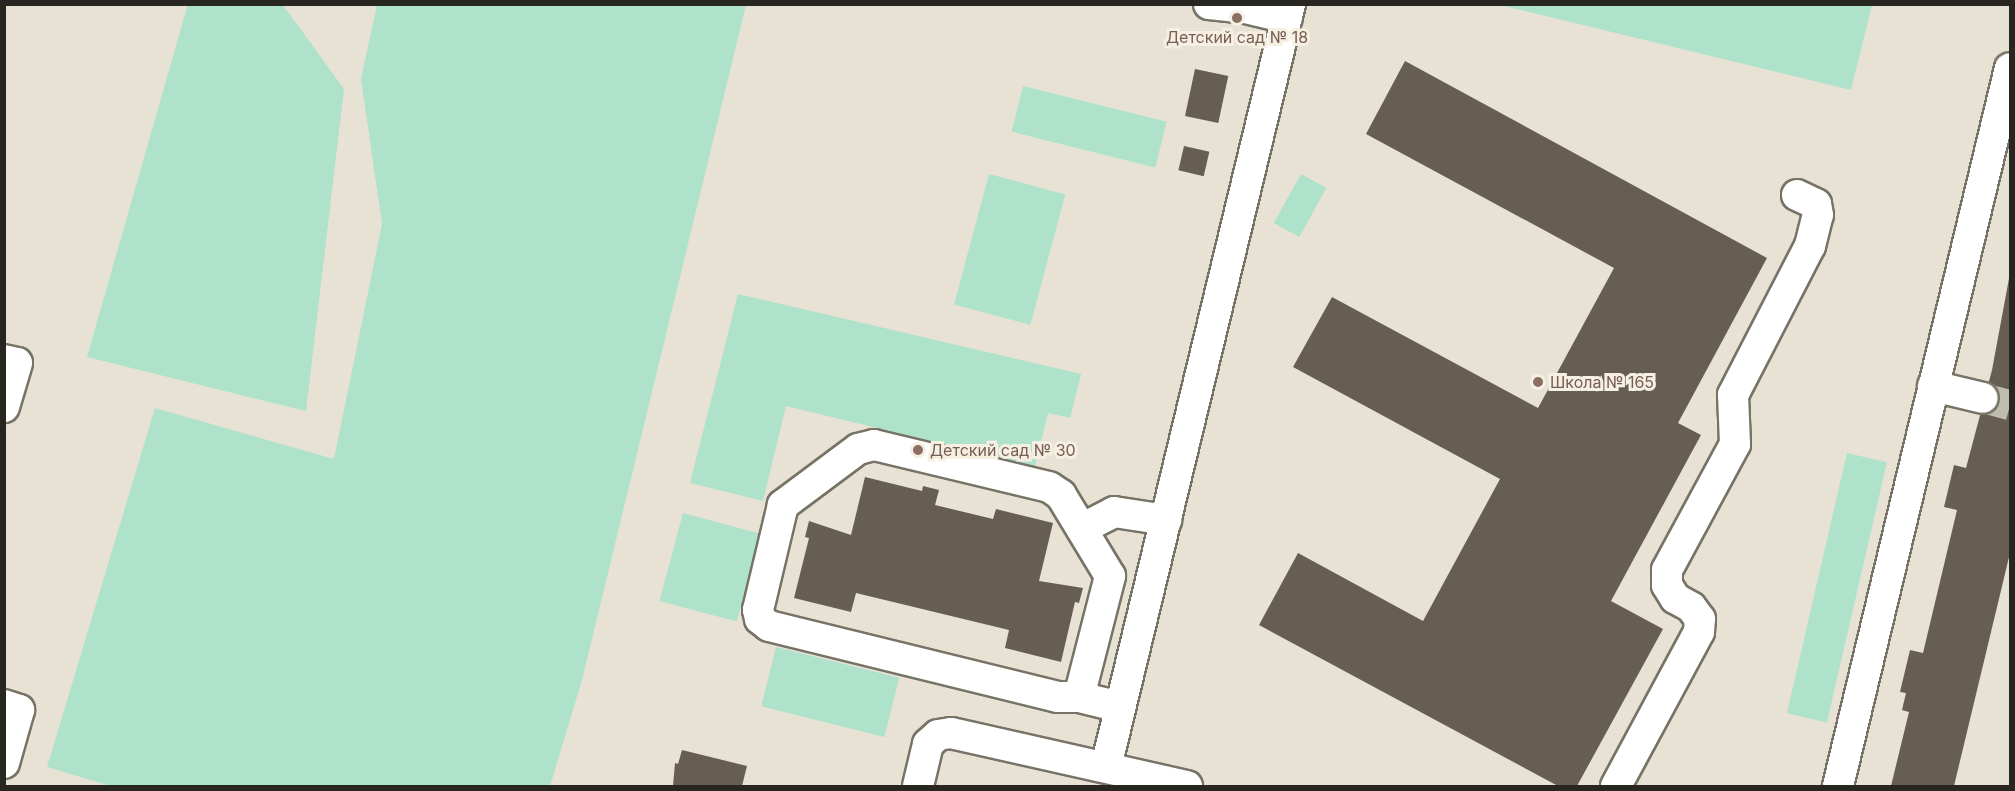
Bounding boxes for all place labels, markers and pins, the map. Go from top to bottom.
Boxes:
marker: Детский сад № 18 [1230,11,1244,25]
place label: Детский сад № 18 [1166,27,1308,47]
place label: Школа № 165 [1550,372,1654,392]
marker: Школа № 165 [1531,375,1545,389]
place label: Детский сад № 30 [930,440,1076,460]
marker: Детский сад № 30 [911,443,925,457]

